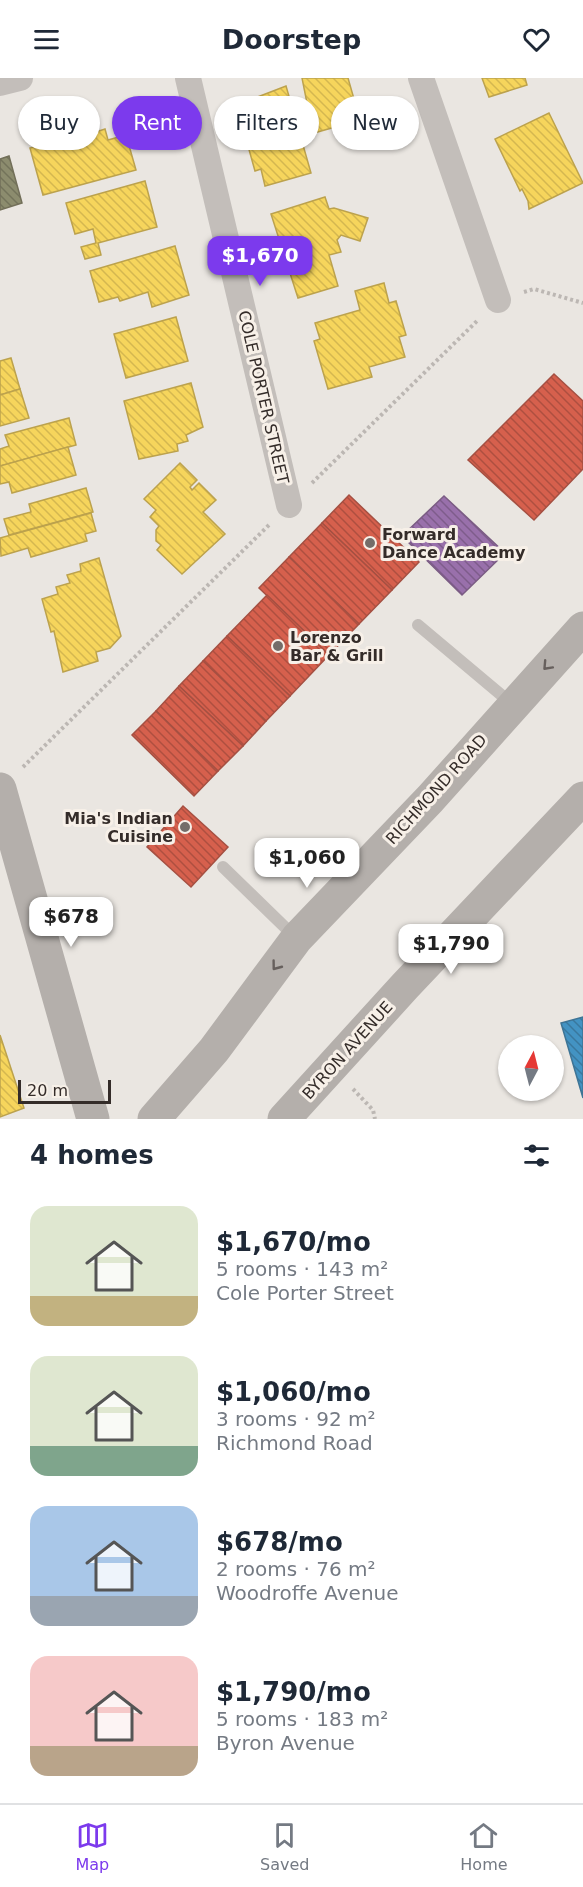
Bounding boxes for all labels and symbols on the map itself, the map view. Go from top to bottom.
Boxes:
pin: $1,670 [211,236,309,287]
street label: COLE PORTER STREET [234,309,293,486]
place label: Forward Dance Academy [382,525,526,562]
marker: Forward Dance Academy [363,536,377,550]
place label: Lorenzo Bar & Grill [290,628,383,665]
marker: Lorenzo Bar & Grill [271,639,285,653]
one-way arrow [544,659,555,670]
street label: RICHMOND ROAD [382,730,491,848]
place label: Mia's Indian Cuisine [64,809,173,846]
marker: Mia's Indian Cuisine [178,820,192,834]
pin: $1,060 [258,838,356,889]
pin: $678 [35,897,107,948]
pin: $1,790 [402,924,500,975]
one-way arrow [272,960,283,971]
street label: BYRON AVENUE [298,997,396,1103]
north arrow [498,1035,564,1101]
scale bar [18,1077,111,1104]

